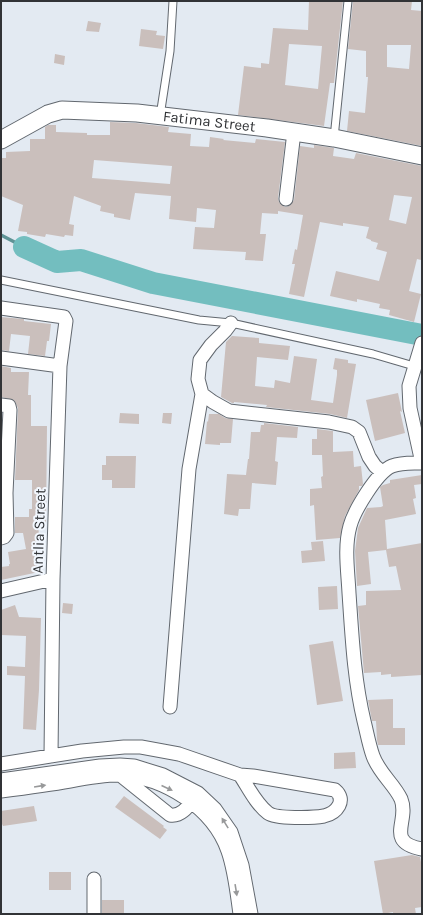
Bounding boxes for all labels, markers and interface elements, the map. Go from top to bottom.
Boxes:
street label: Fatima Street [162,107,257,136]
street label: Antlia Street [29,488,49,574]
one-way arrow [34,783,46,789]
one-way arrow [161,785,172,791]
one-way arrow [222,817,229,829]
one-way arrow [233,883,239,896]

